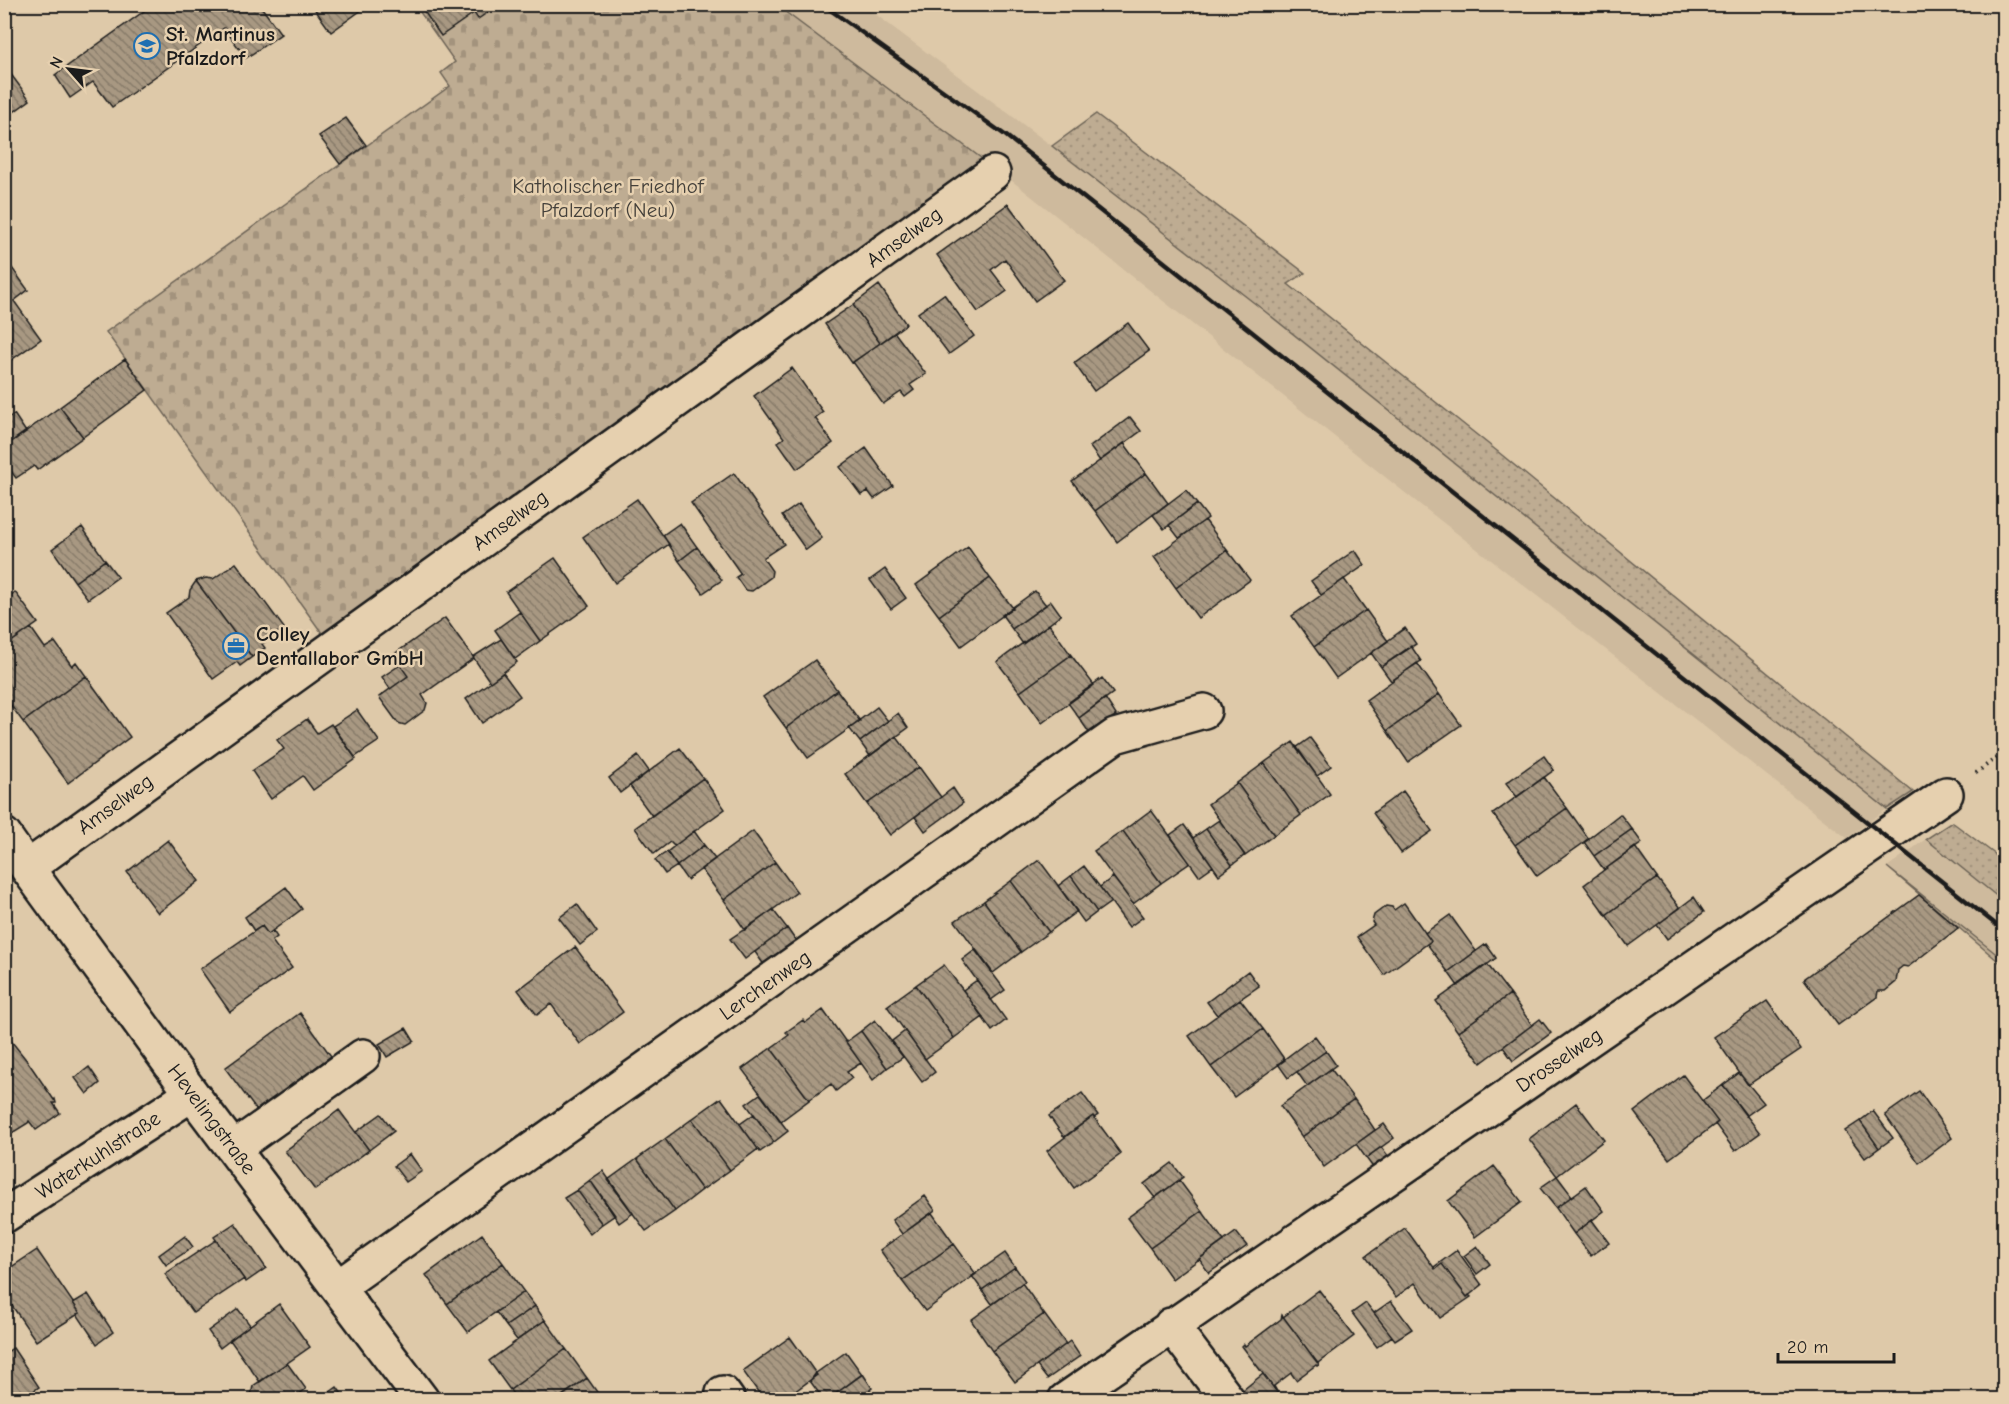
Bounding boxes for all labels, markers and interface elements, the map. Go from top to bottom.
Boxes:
place label: St. Martinus Pfalzdorf [166,22,275,70]
school or university icon: St. Martinus Pfalzdorf [132,31,162,61]
north arrow [39,39,99,99]
text: N [46,54,67,71]
park label: Katholischer Friedhof Pfalzdorf (Neu) [512,174,705,222]
street label: Amselweg [862,202,946,272]
street label: Amselweg [468,485,552,555]
place label: Colley Dentallabor GmbH [256,622,424,670]
office icon: Colley Dentallabor GmbH [221,631,251,661]
street label: Amselweg [73,769,157,839]
street label: Lerchenweg [715,945,815,1025]
street label: Drosselweg [1511,1023,1607,1097]
street label: Hevelingstraße [163,1059,261,1179]
street label: Waterkuhlstraße [31,1106,165,1204]
scale bar [1778,1326,1894,1364]
text: 20 m [1787,1337,1828,1358]

